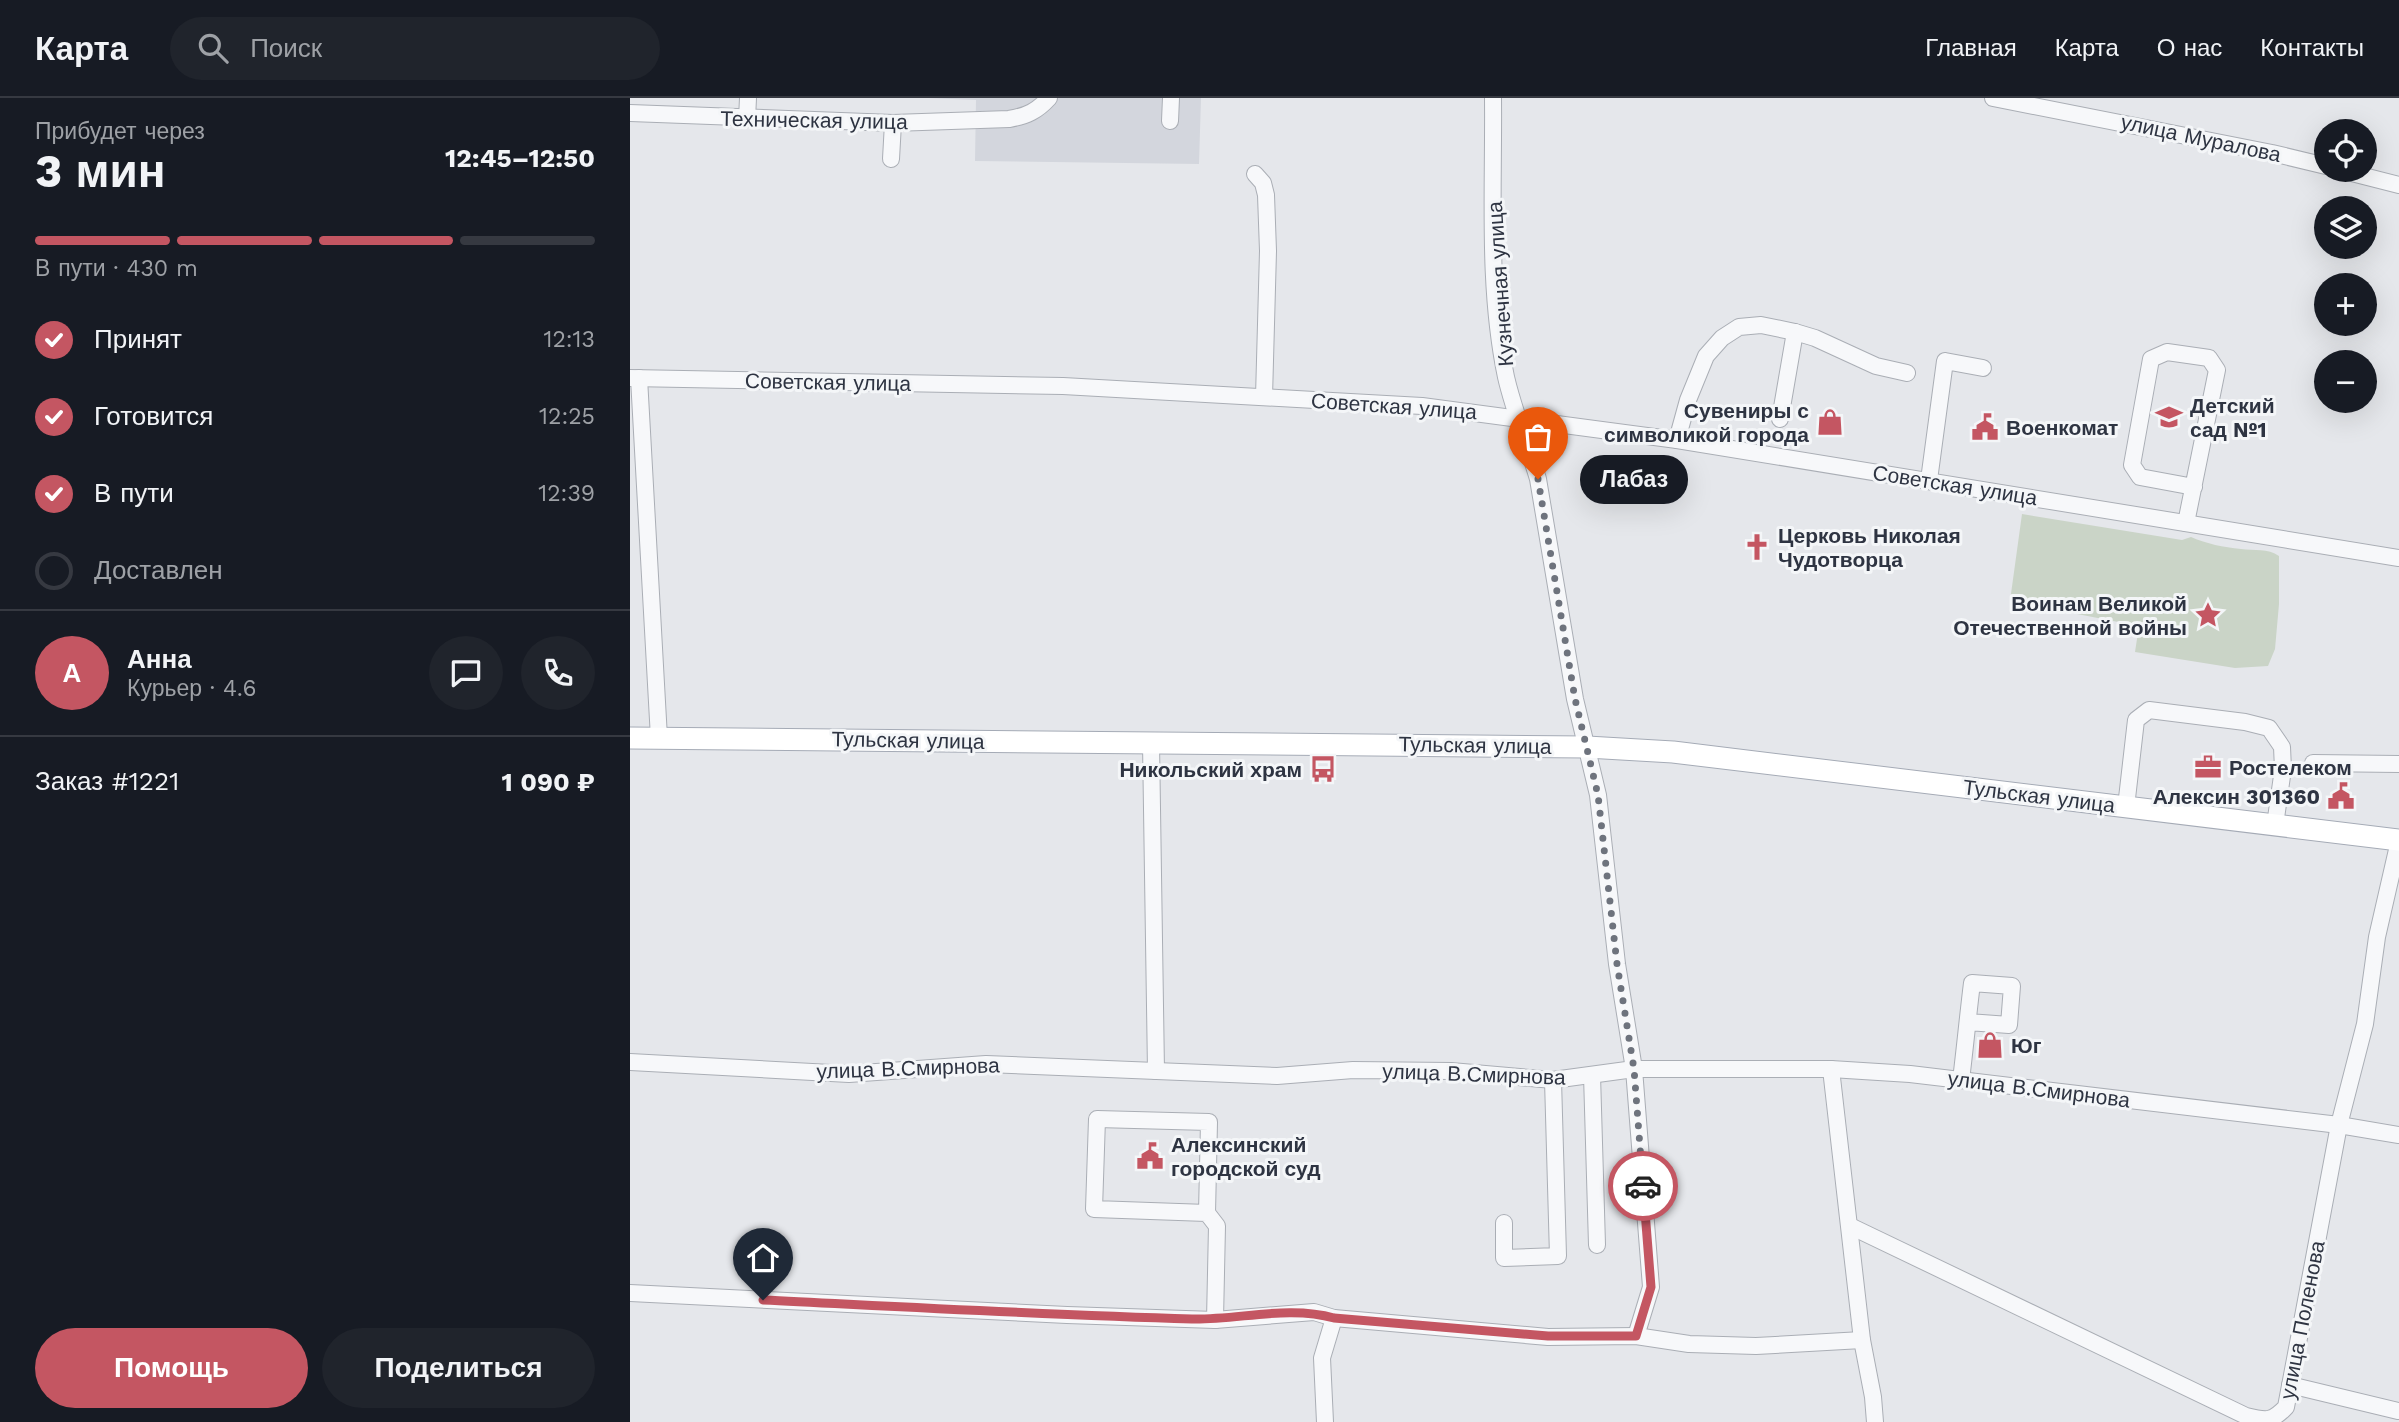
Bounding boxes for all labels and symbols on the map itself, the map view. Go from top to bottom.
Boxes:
street label: Техническая улица [720,106,908,134]
street label: улица Муралова [2119,109,2284,167]
street label: Кузнечная улица [1482,200,1518,367]
street label: Советская улица [745,368,912,396]
street label: Советская улица [1310,388,1478,424]
place label: Детский сад №1 [2190,393,2275,442]
place label: Сувениры с символикой города [1604,398,1809,447]
school or university icon: Детский сад №1 [2154,402,2184,432]
pin [1508,407,1568,479]
shop icon: Сувениры с символикой города [1815,407,1845,437]
public building icon: Военкомат [1970,412,2000,442]
place label: Военкомат [2006,415,2118,440]
callout: Лабаз [1580,454,1688,504]
street label: Советская улица [1871,460,2039,510]
place label: Церковь Николая Чудотворца [1778,523,1961,572]
church icon: Церковь Николая Чудотворца [1742,532,1772,562]
place label: Воинам Великой Отечественной войны [1953,591,2187,640]
place icon: Воинам Великой Отечественной войны [2193,600,2223,630]
street label: Тульская улица [831,726,985,754]
street label: Тульская улица [1398,731,1552,759]
office icon: Ростелеком [2193,752,2223,782]
bus stop icon: Никольский храм [1308,754,1338,784]
place label: Ростелеком [2229,755,2352,780]
place label: Никольский храм [1119,757,1302,782]
street label: Тульская улица [1962,774,2117,818]
public building icon: Алексин 301360 [2326,781,2356,811]
place label: Алексин 301360 [2153,784,2320,809]
shop icon: Юг [1975,1030,2005,1060]
place label: Юг [2011,1033,2042,1058]
street label: улица В.Смирнова [816,1052,1000,1084]
street label: улица В.Смирнова [1382,1058,1566,1090]
street label: улица В.Смирнова [1946,1065,2132,1113]
place label: Алексинский городской суд [1171,1132,1321,1181]
public building icon: Алексинский городской суд [1135,1141,1165,1171]
courier [1608,1151,1678,1221]
pin [733,1228,793,1300]
street label: улица Поленова [2274,1238,2330,1401]

